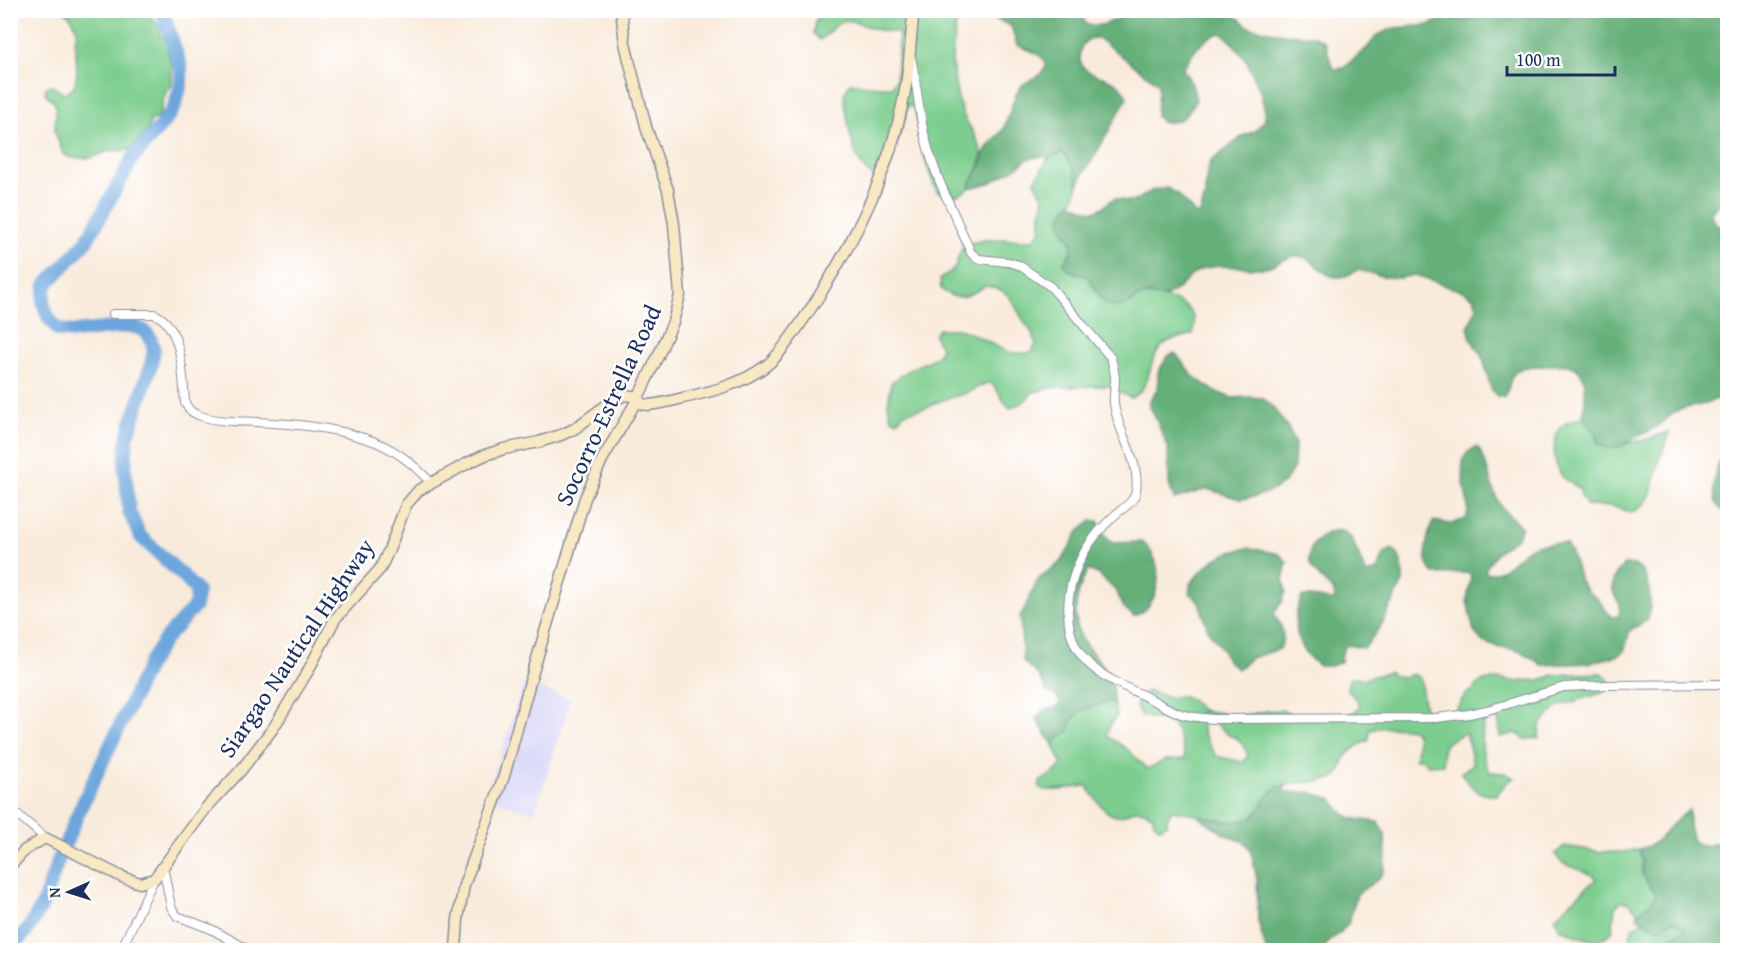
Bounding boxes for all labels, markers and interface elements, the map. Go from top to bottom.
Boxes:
scale bar [1507,39,1615,77]
text: 100 m [1516,46,1561,73]
street label: Socorro-Estrella Road [546,299,670,511]
street label: Siargao Nautical Highway [209,531,383,765]
north arrow [39,862,99,922]
text: N [42,887,66,899]

